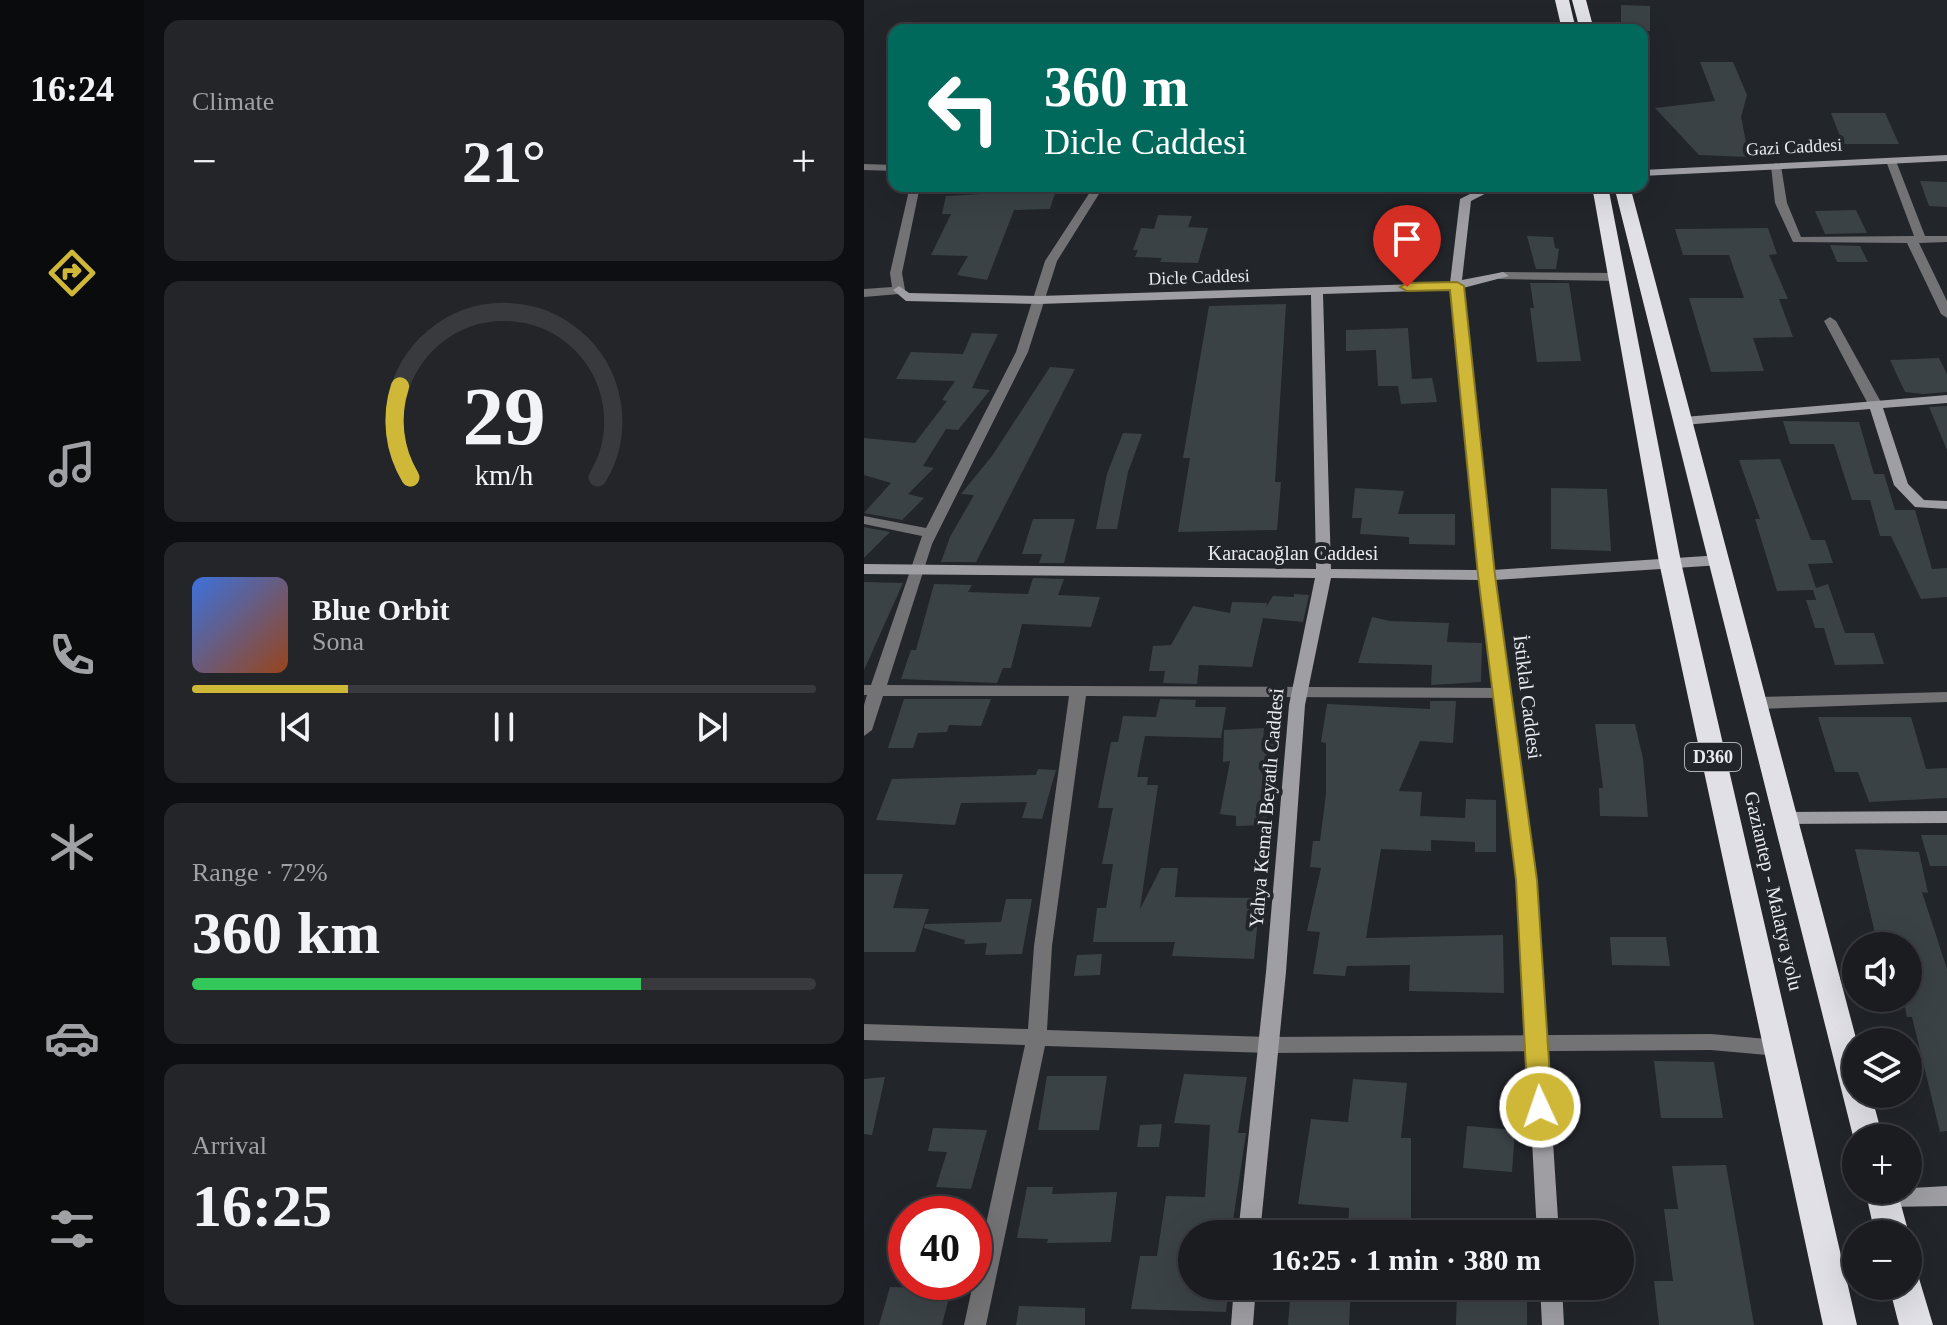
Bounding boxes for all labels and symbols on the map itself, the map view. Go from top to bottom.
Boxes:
street label: Gazi Caddesi [1745,134,1843,160]
pin [1373,205,1441,287]
street label: Dicle Caddesi [1148,265,1250,289]
street label: Karacaoğlan Caddesi [1208,542,1379,565]
street label: İstiklal Caddesi [1509,634,1547,761]
street label: Yahya Kemal Beyatlı Caddesi [1245,687,1288,929]
road number: D360 [1685,743,1741,771]
street label: Gaziantep - Malatya yolu [1739,789,1808,993]
position arrow [1498,1065,1582,1149]
speed limit sign: 40 [888,1196,992,1300]

